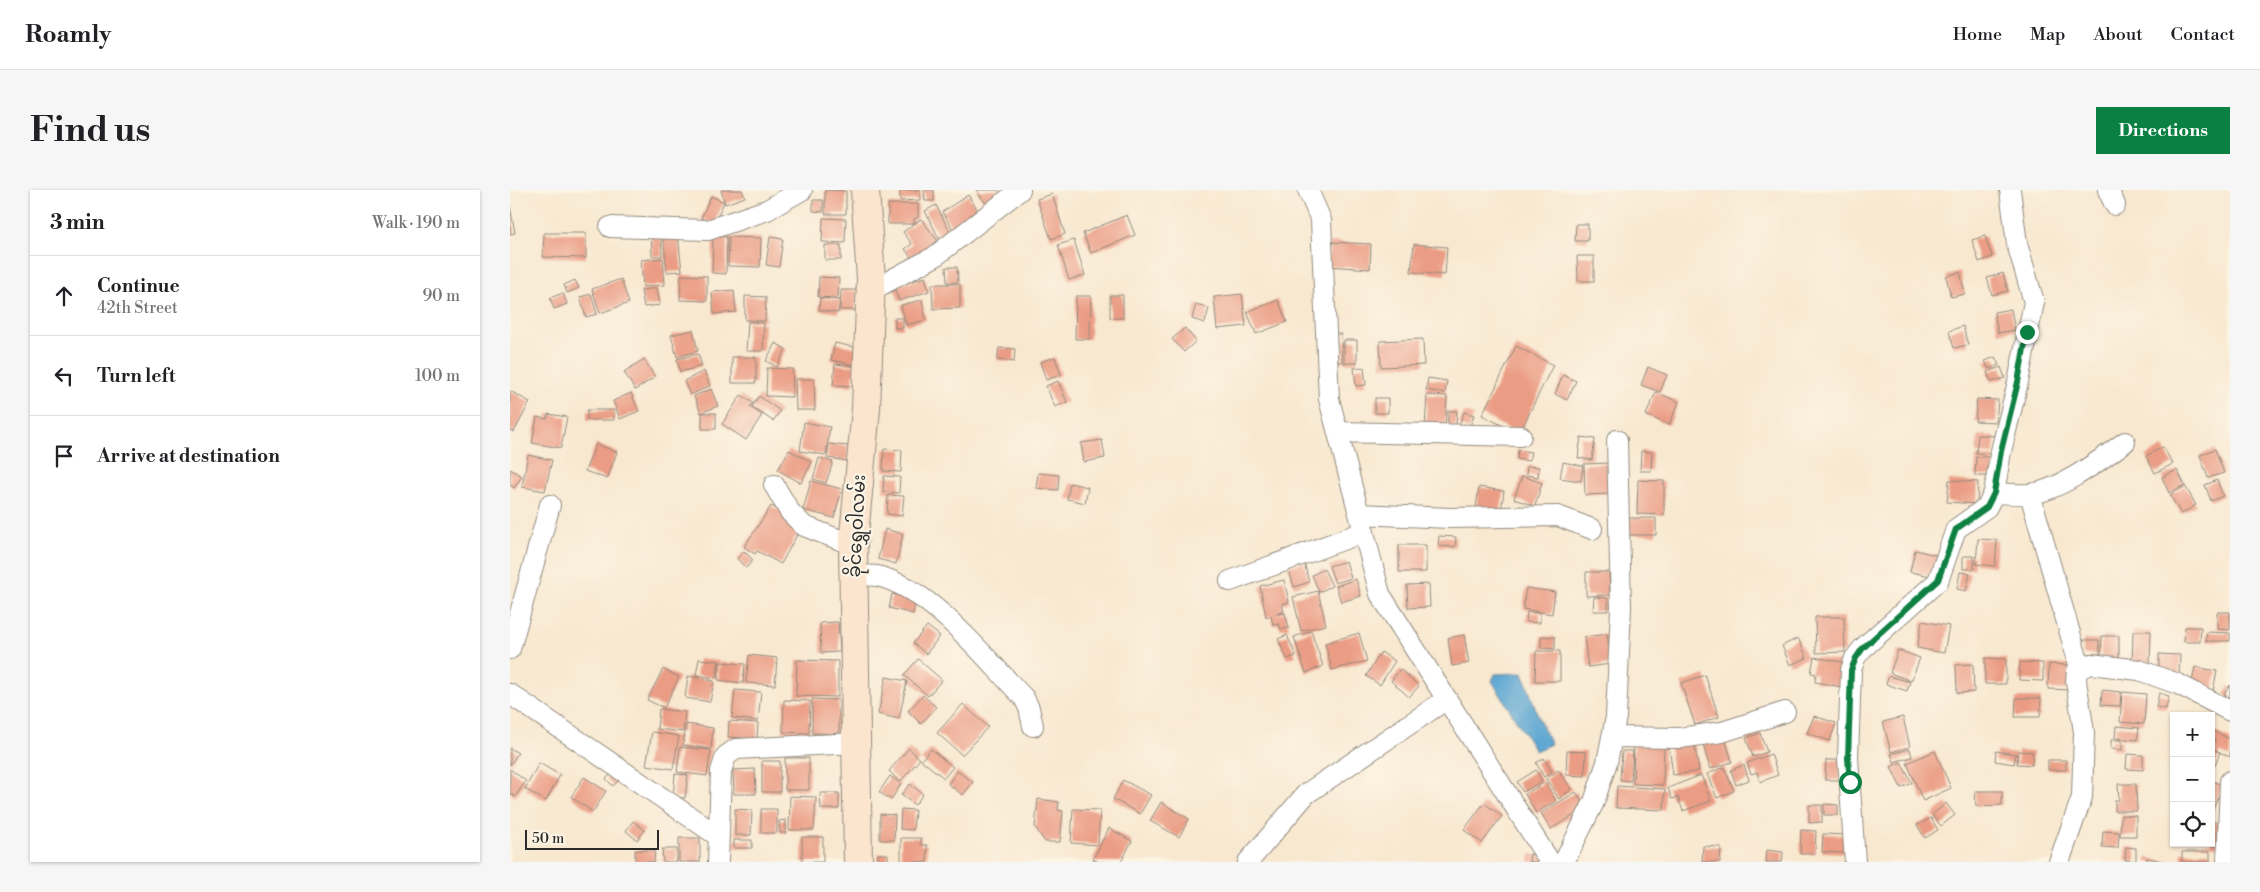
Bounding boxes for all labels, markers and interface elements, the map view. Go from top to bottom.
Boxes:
text: Roamly [25,20,111,50]
text: Home [1953,23,2002,46]
text: Map [2030,23,2066,46]
text: About [2094,23,2143,46]
text: Contact [2171,23,2235,46]
button: Directions [2096,107,2230,154]
text: Find us [30,109,150,152]
text: 3 min [50,210,105,236]
text: Walk · 190 m [372,213,460,233]
text: Continue [97,274,180,298]
icon: ahead [50,282,78,310]
text: 90 m [422,286,460,306]
text: 42th Street [97,298,178,318]
route end [2016,321,2039,344]
icon: left [50,362,78,390]
text: Turn left [97,364,176,388]
text: 100 m [415,366,460,386]
icon: arrive [50,442,78,470]
text: Arrive at destination [97,444,280,468]
street label: ခိုင်ရွှေဝါလမ်း [840,474,874,578]
map controls [2170,712,2215,847]
button: + [2170,712,2215,757]
button: − [2170,757,2215,802]
route start [1839,771,1862,794]
button: locate [2170,802,2215,847]
scale bar [525,827,659,850]
text: 50 m [532,830,564,848]

